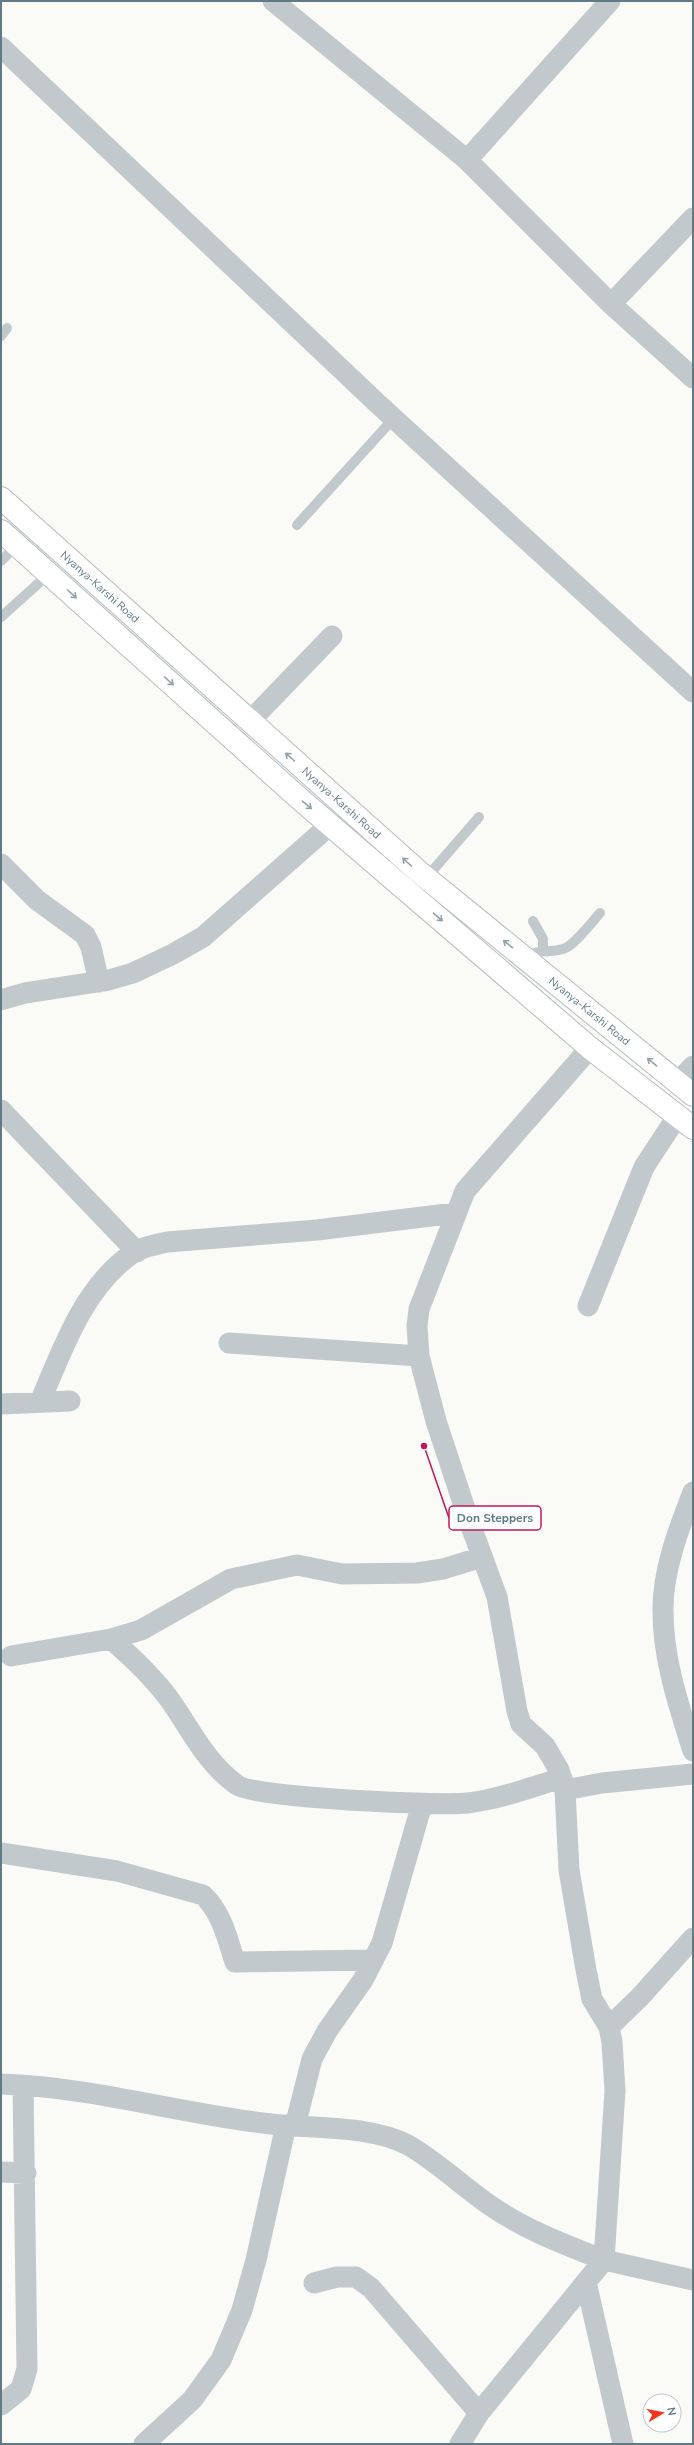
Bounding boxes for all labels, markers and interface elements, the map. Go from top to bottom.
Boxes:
street label: Nyanya-Karshi Road [57,548,142,626]
one-way arrow [67,589,77,598]
one-way arrow [164,676,174,686]
one-way arrow [284,752,295,761]
street label: Nyanya-Karshi Road [299,764,384,842]
one-way arrow [302,801,312,810]
one-way arrow [402,857,412,867]
one-way arrow [433,912,443,921]
one-way arrow [502,940,513,949]
street label: Nyanya-Karshi Road [546,974,633,1049]
one-way arrow [647,1057,658,1066]
callout: Don Steppers [449,1506,541,1530]
text: Don Steppers [457,1510,533,1526]
north arrow [642,2393,682,2433]
text: N [663,2406,679,2417]

